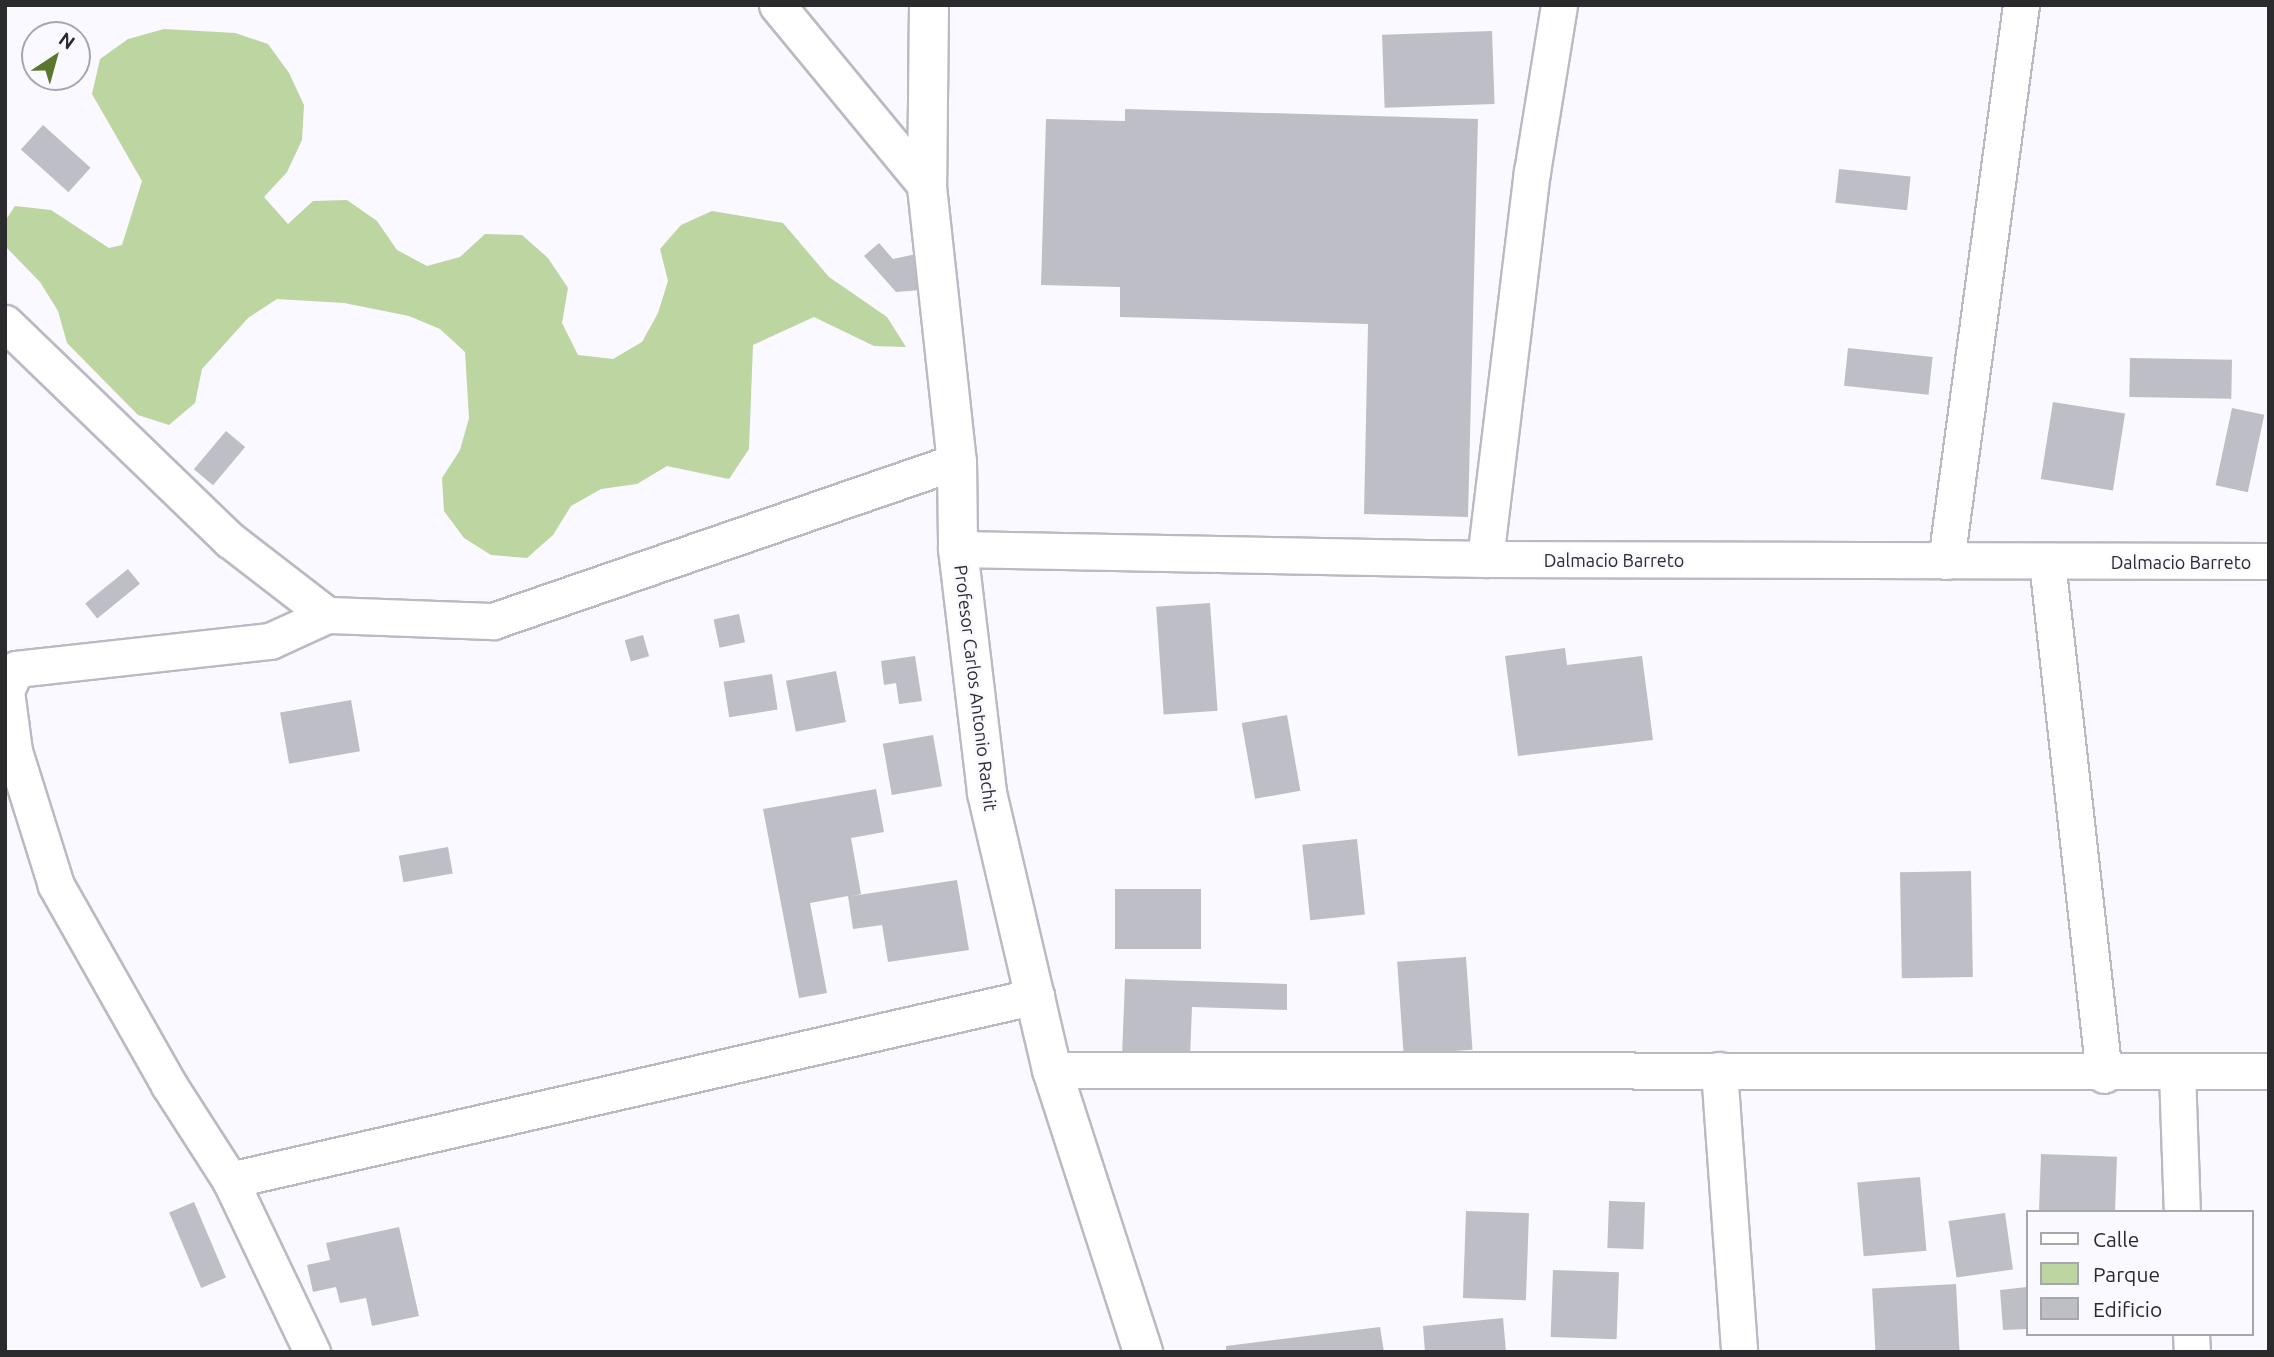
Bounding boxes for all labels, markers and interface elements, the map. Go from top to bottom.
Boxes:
north arrow [21,21,91,91]
text: N [55,28,79,54]
street label: Dalmacio Barreto [1544,549,1684,571]
street label: Dalmacio Barreto [2111,551,2251,573]
street label: Profesor Carlos Antonio Rachit [950,564,1002,812]
legend [2025,1210,2253,1336]
text: Calle [2093,1227,2139,1251]
text: Parque [2093,1262,2160,1286]
text: Edificio [2093,1297,2162,1321]

